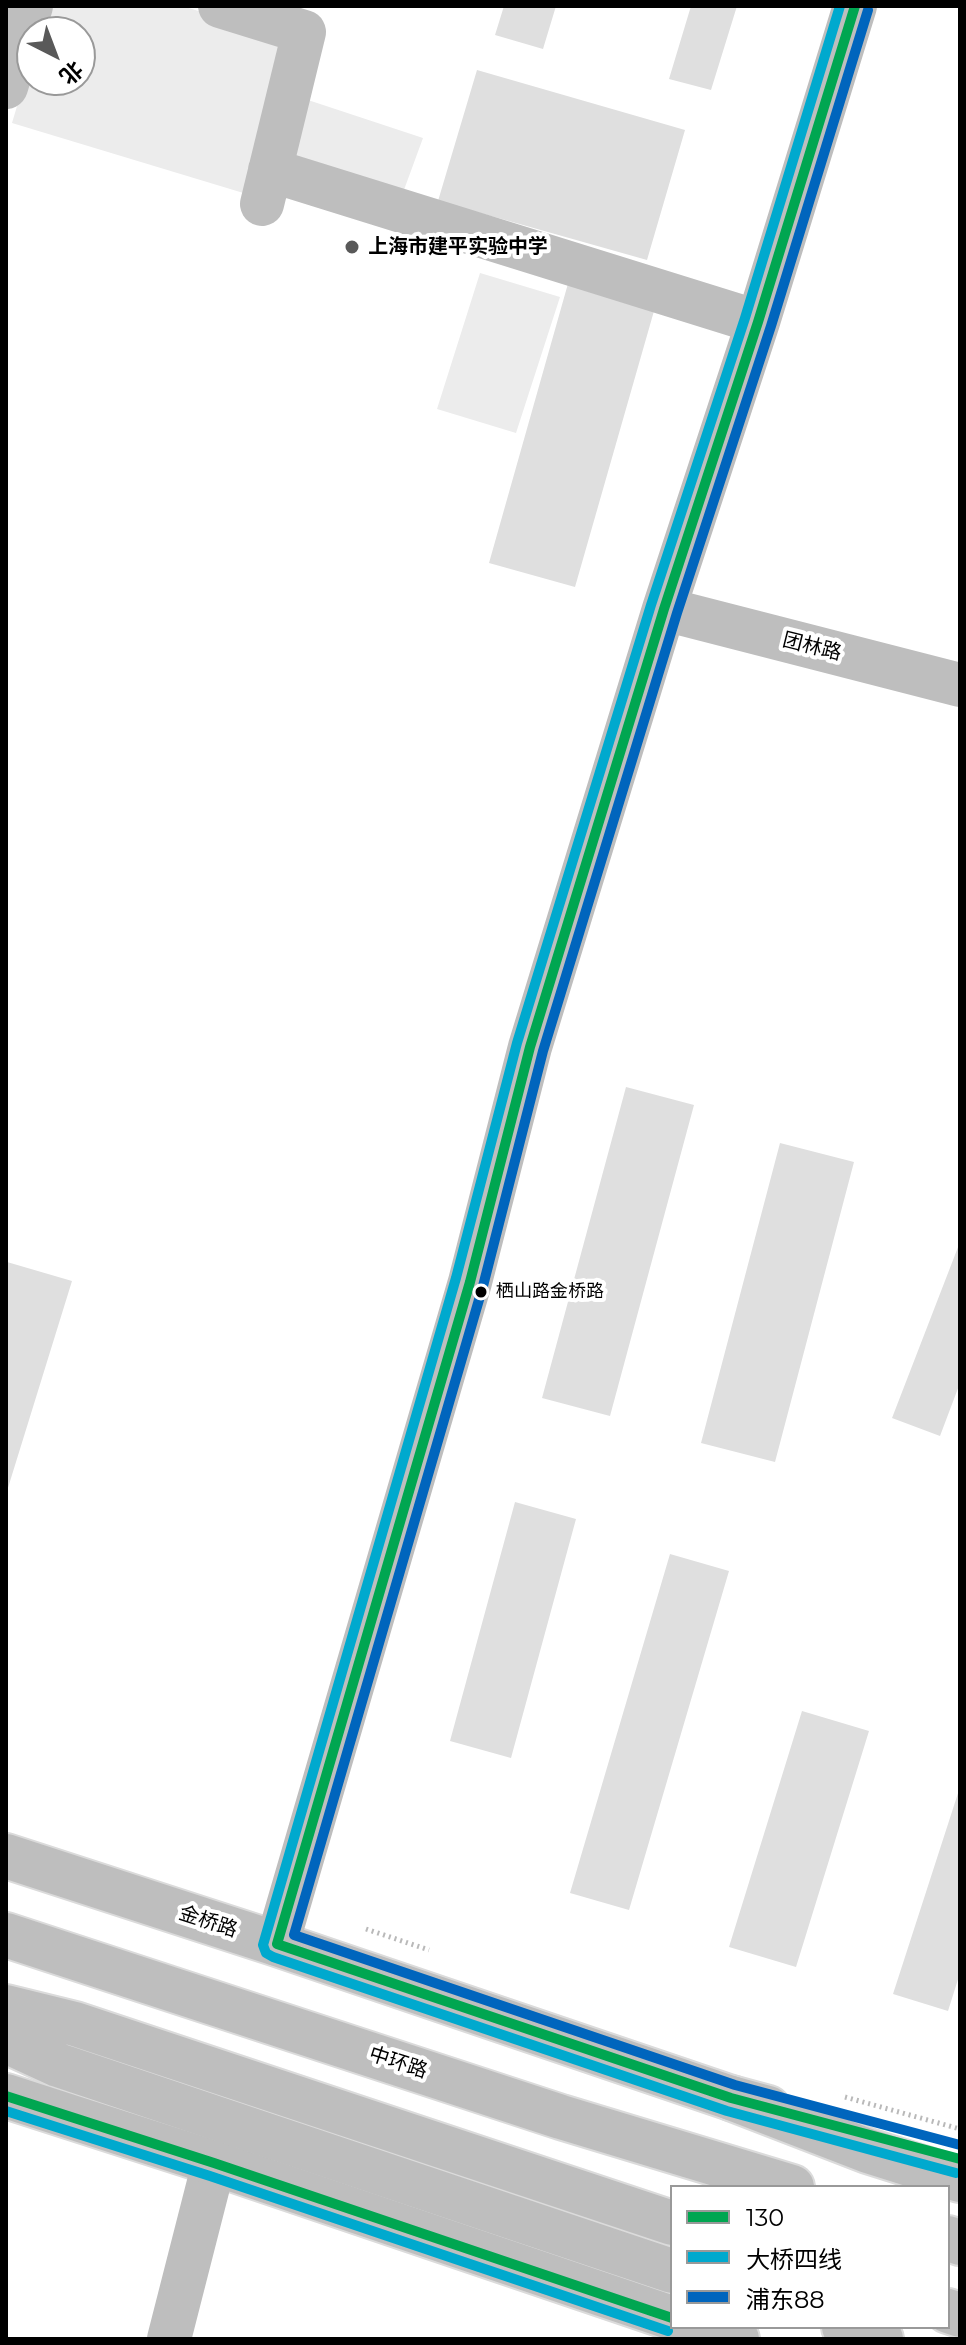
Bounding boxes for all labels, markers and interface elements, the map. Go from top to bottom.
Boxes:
north arrow [16,16,96,96]
text: 北 [54,55,88,90]
place label: 上海市建平实验中学 [368,235,548,259]
marker: 上海市建平实验中学 [343,238,361,256]
street label: 团林路 [780,628,844,666]
place label: 栖山路金桥路 [496,1281,604,1303]
marker: 栖山路金桥路 [473,1284,489,1300]
street label: 金桥路 [176,1901,240,1943]
street label: 中环路 [366,2042,430,2084]
legend [670,2185,950,2329]
text: 130 [746,2203,784,2232]
text: 大桥四线 [746,2245,842,2274]
text: 浦东88 [746,2285,825,2314]

